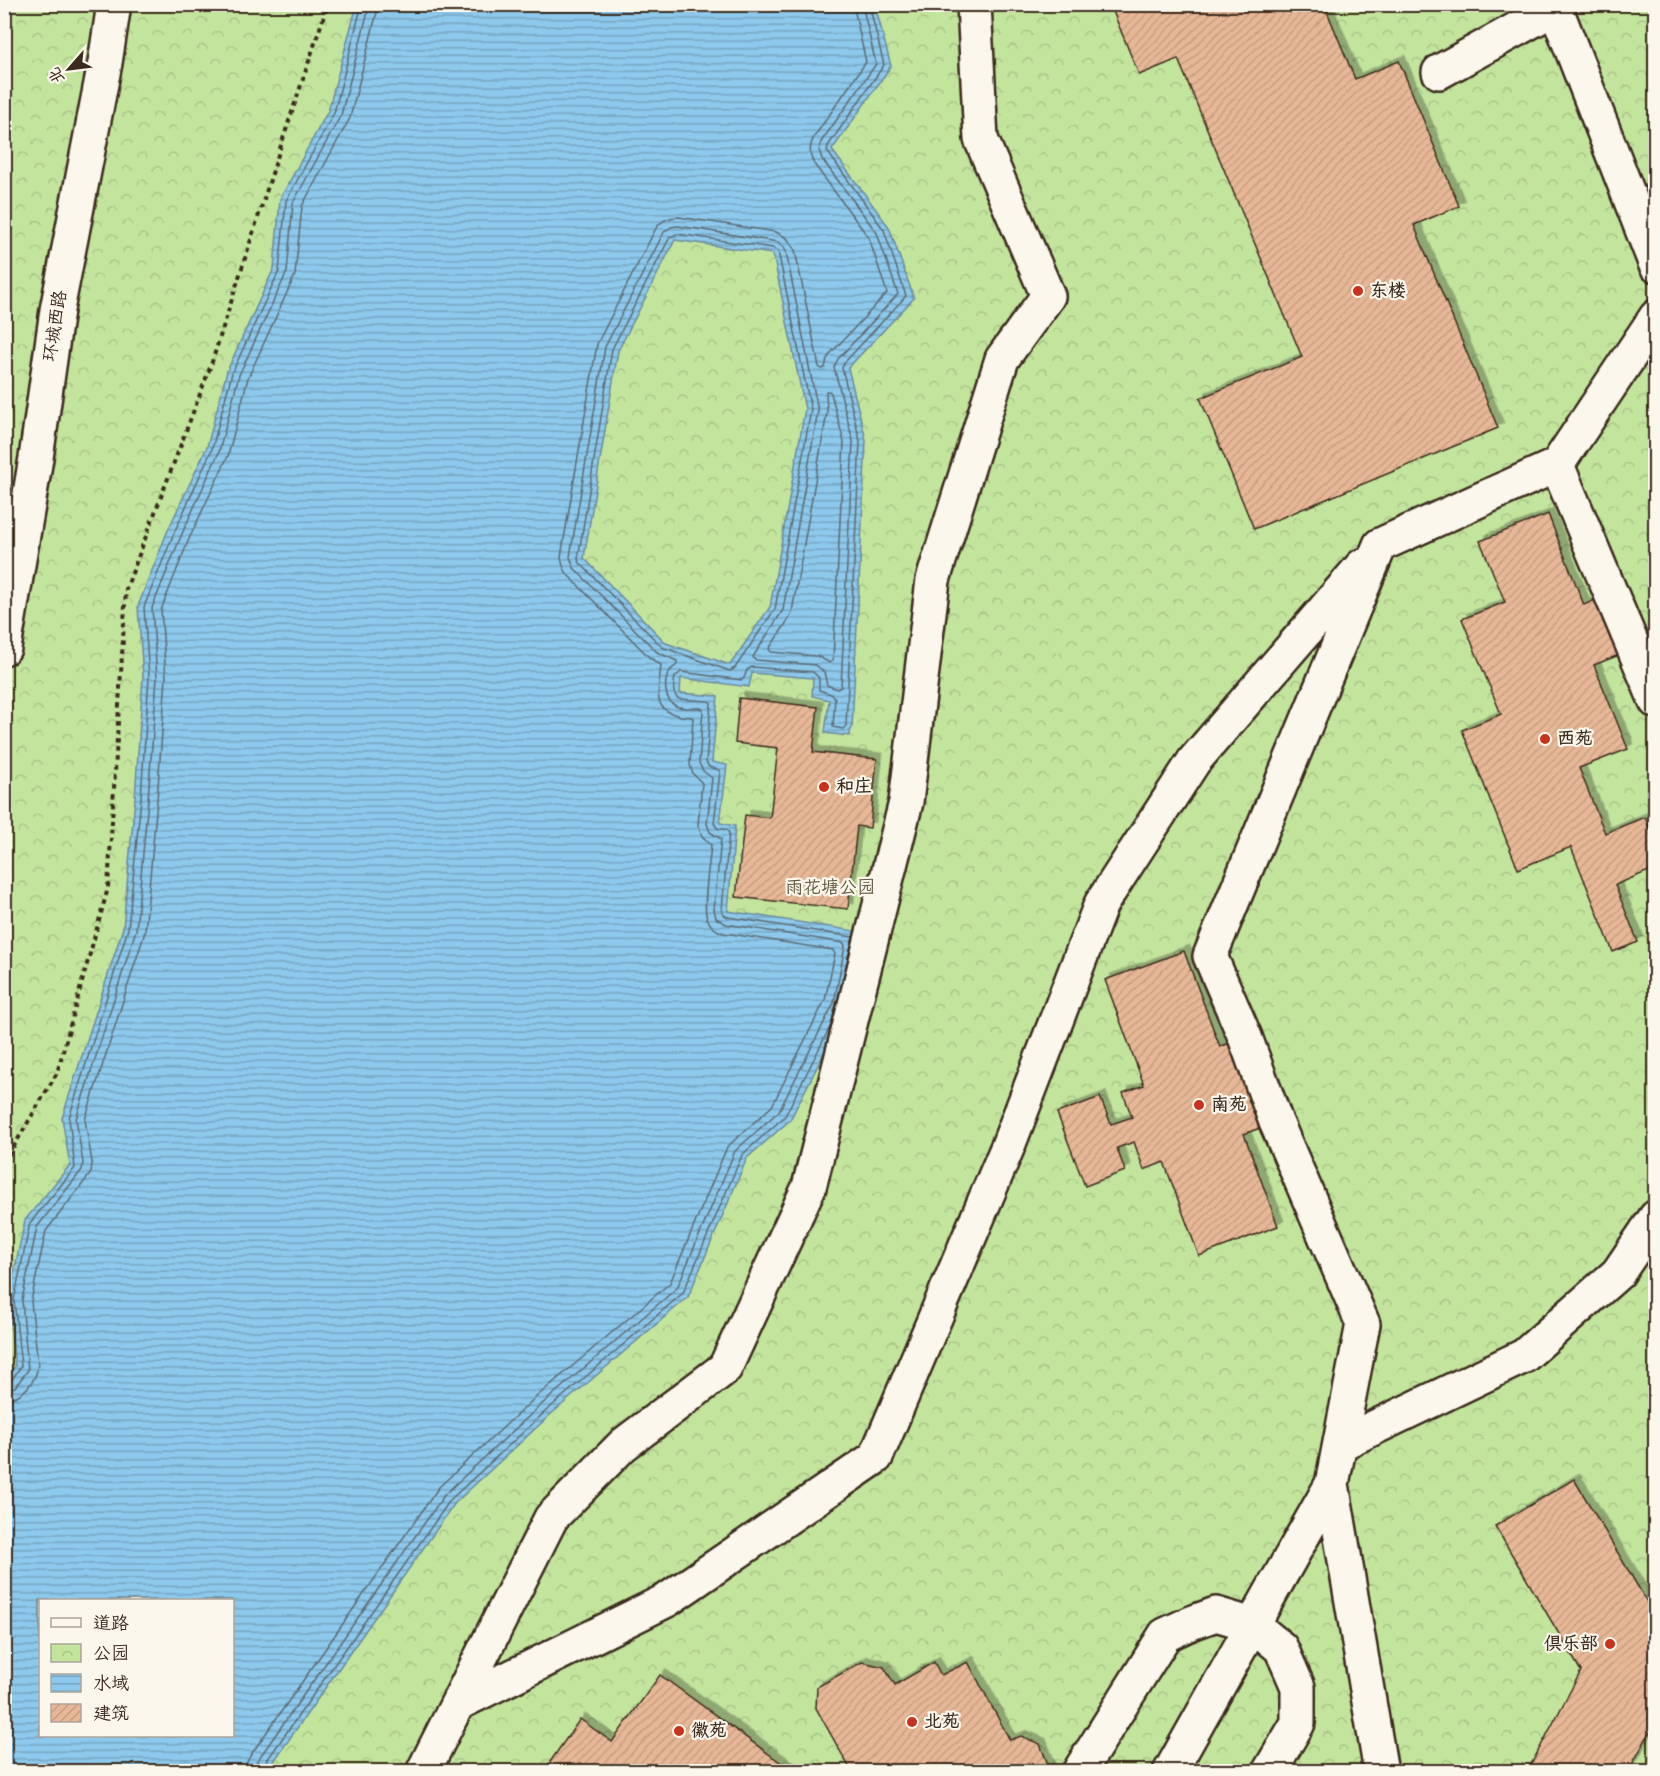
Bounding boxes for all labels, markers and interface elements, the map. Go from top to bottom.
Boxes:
north arrow [39,39,99,99]
text: 北 [42,62,72,88]
place label: 东楼 [1370,277,1406,306]
marker: 东楼 [1351,284,1365,298]
street label: 环城西路 [36,288,76,364]
place label: 西苑 [1557,725,1593,754]
marker: 西苑 [1538,732,1552,746]
place label: 和庄 [836,773,872,802]
marker: 和庄 [817,780,831,794]
park label: 雨花塘公园 [785,874,875,903]
place label: 南苑 [1211,1091,1247,1120]
marker: 南苑 [1192,1098,1206,1112]
legend [39,1599,234,1737]
text: 道路 [93,1610,129,1639]
place label: 俱乐部 [1544,1630,1598,1659]
marker: 俱乐部 [1603,1637,1617,1651]
text: 公园 [93,1640,129,1669]
text: 水域 [93,1670,129,1699]
text: 建筑 [93,1700,129,1729]
place label: 北苑 [924,1708,960,1737]
marker: 北苑 [905,1715,919,1729]
place label: 徽苑 [691,1717,727,1746]
marker: 徽苑 [672,1724,686,1738]

